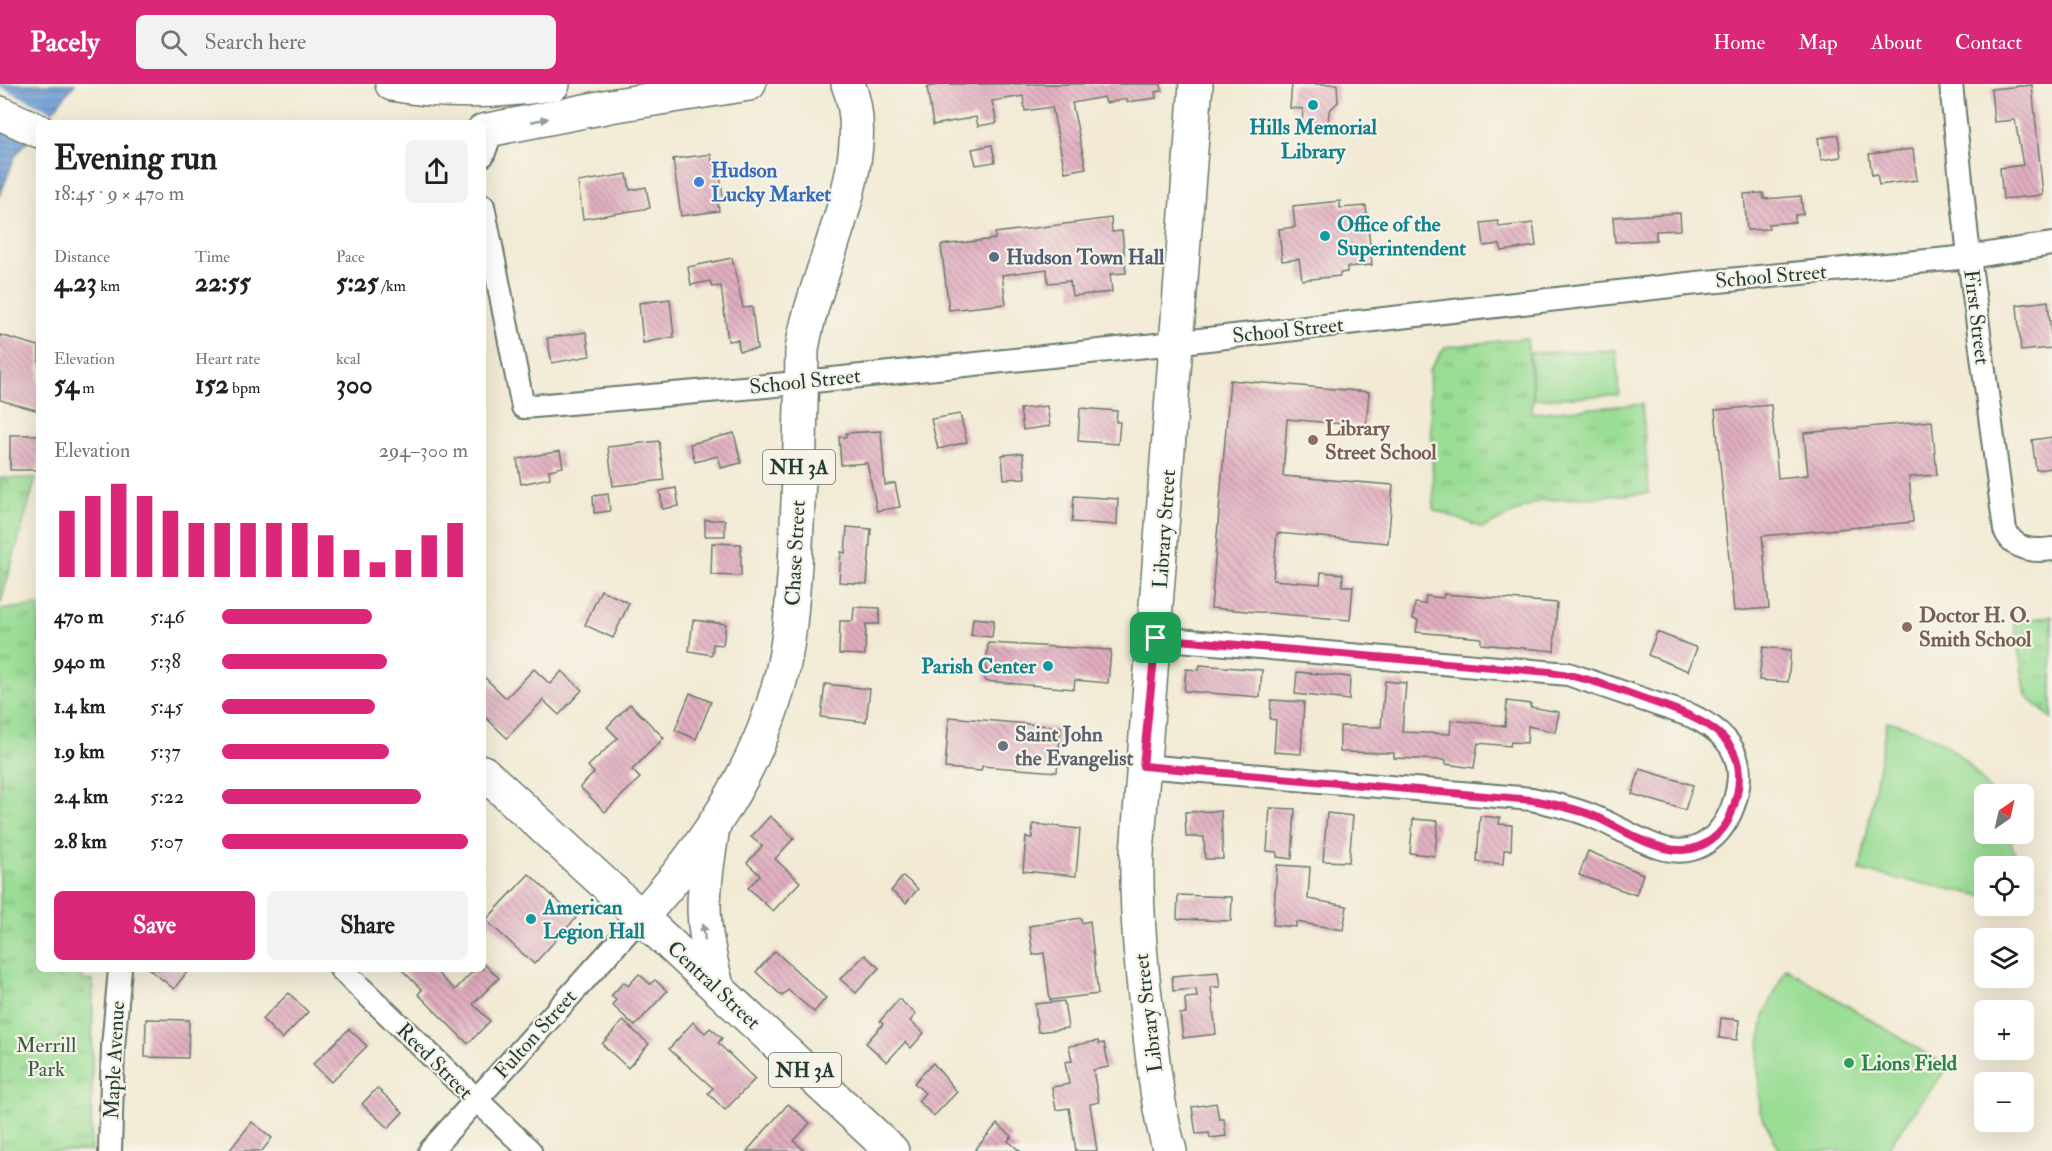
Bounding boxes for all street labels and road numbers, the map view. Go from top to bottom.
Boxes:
street label: School Street [1714,258,1828,295]
street label: First Street [1957,268,1996,366]
street label: School Street [1231,311,1345,350]
street label: School Street [748,362,862,401]
road number: NH 3A [763,450,835,484]
street label: Library Street [1147,468,1182,590]
street label: Chase Street [779,499,812,607]
street label: Central Street [661,935,766,1036]
street label: Library Street [1128,952,1169,1074]
street label: Fulton Street [488,984,583,1085]
street label: Maple Avenue [98,1000,131,1120]
street label: Reed Street [391,1017,479,1106]
road number: NH 3A [769,1053,841,1087]

